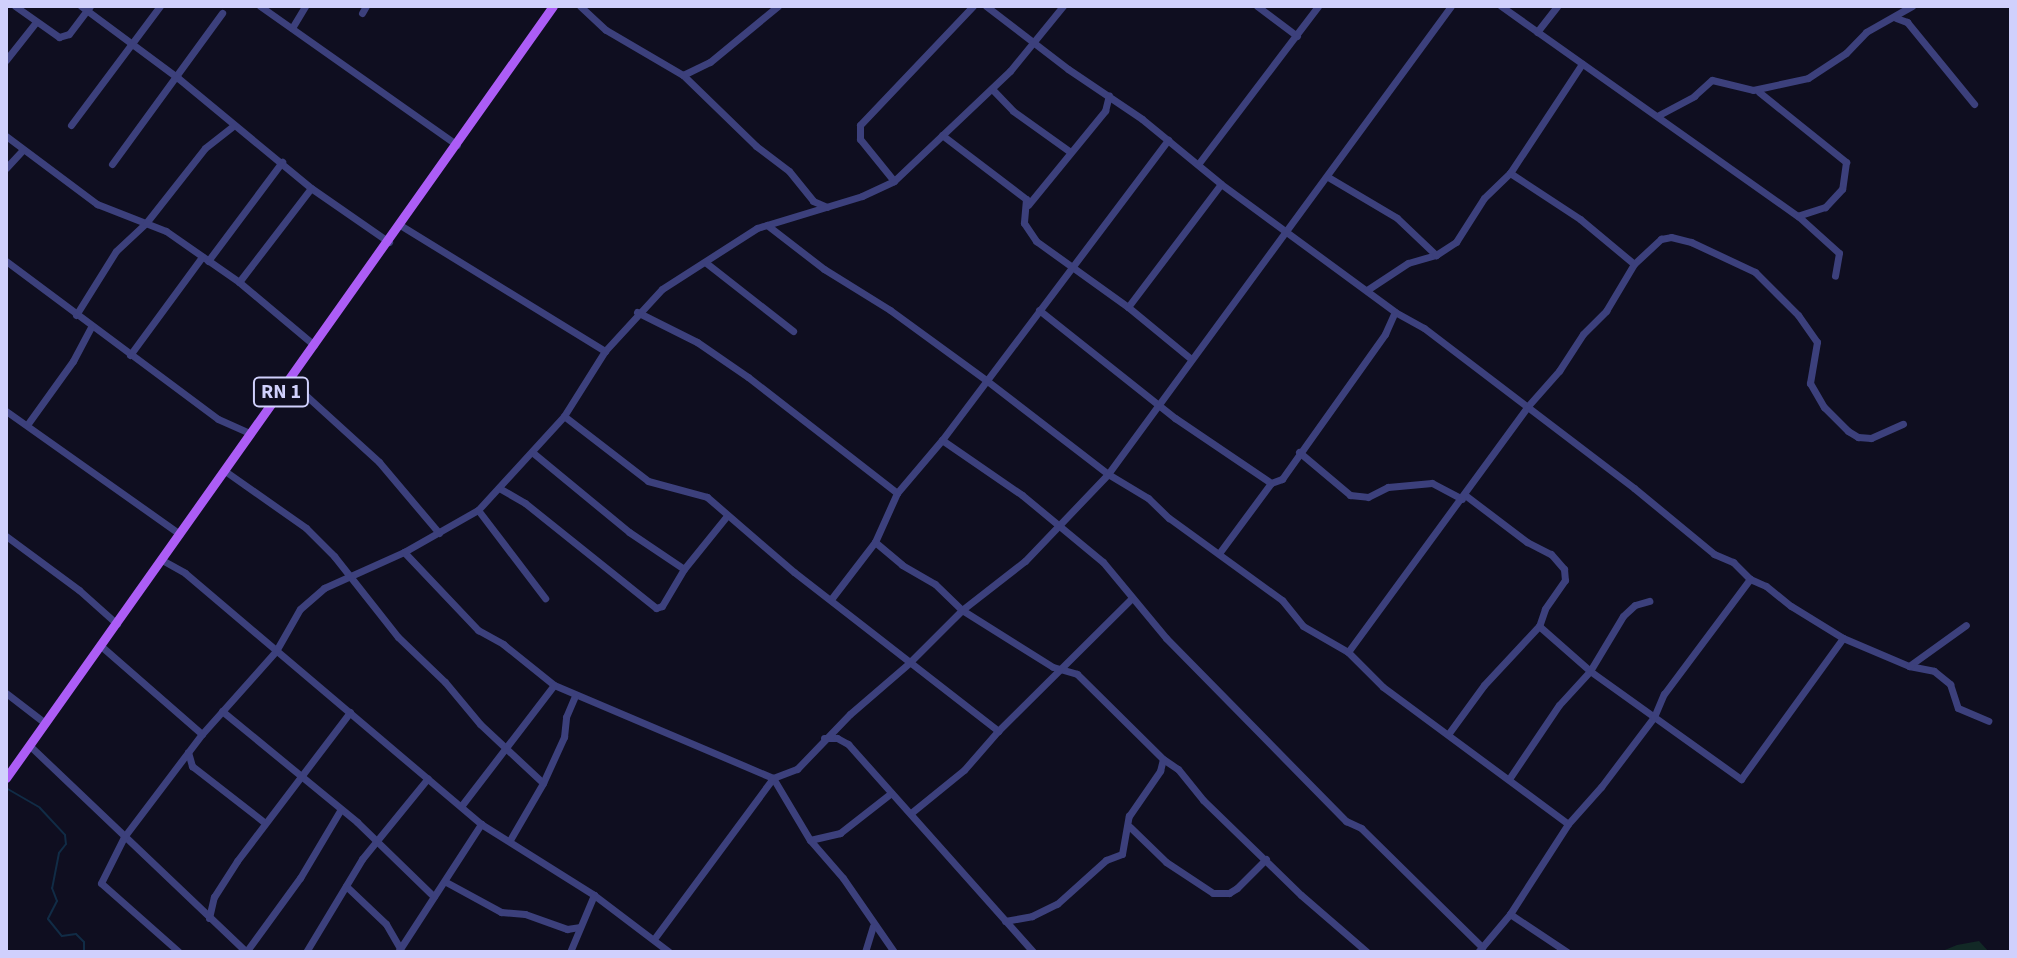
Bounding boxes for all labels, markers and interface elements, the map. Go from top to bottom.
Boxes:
road number: RN 1 [251,376,311,408]

